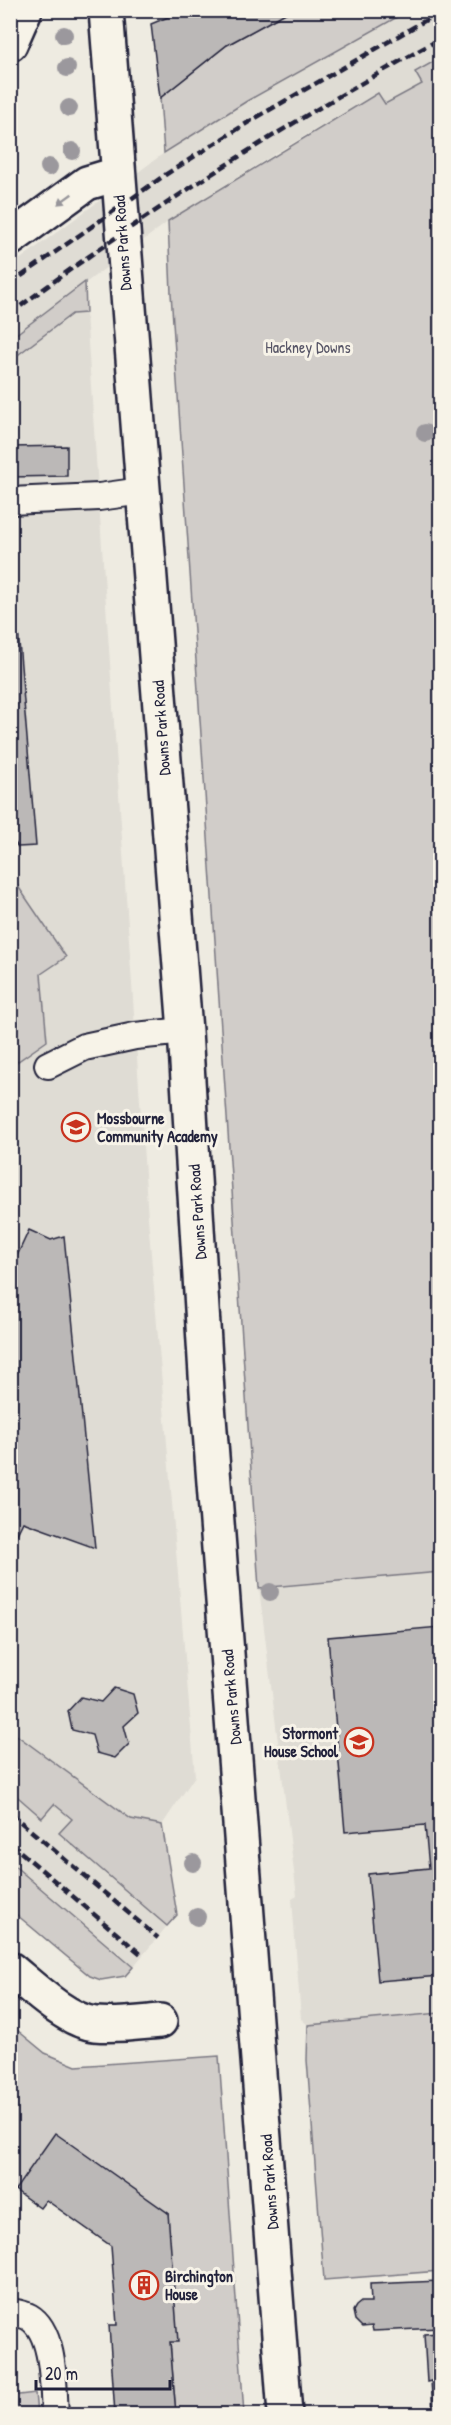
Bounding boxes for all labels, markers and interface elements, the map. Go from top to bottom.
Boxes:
one-way arrow [58,193,74,205]
street label: Downs Park Road [108,195,136,291]
park label: Hackney Downs [265,336,351,358]
street label: Downs Park Road [147,680,175,776]
place label: Mossbourne Community Academy [97,1107,218,1148]
school or university icon: Mossbourne Community Academy [60,1111,92,1143]
street label: Downs Park Road [183,1164,211,1260]
street label: Downs Park Road [216,1649,246,1745]
place label: Stormont House School [264,1722,339,1762]
school or university icon: Stormont House School [343,1726,375,1758]
street label: Downs Park Road [255,2134,283,2230]
place label: Birchington House [165,2265,233,2305]
building icon: Birchington House [128,2269,160,2301]
scale bar [36,2353,170,2391]
text: 20 m [45,2361,78,2386]

